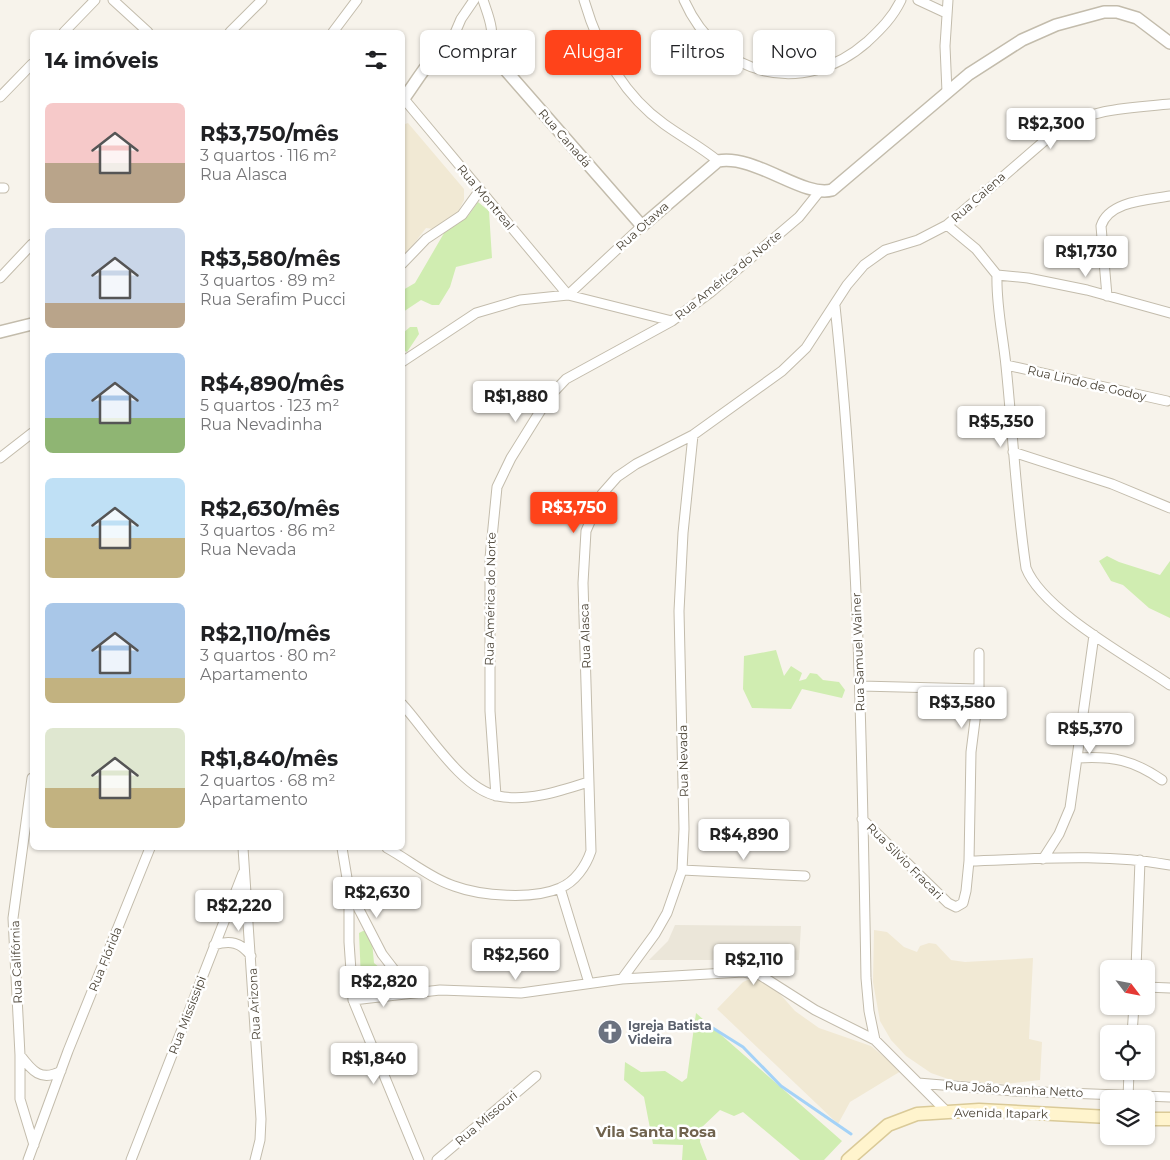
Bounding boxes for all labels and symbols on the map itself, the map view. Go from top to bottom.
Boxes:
street label: Rua Canadá [535,106,595,170]
pin: R$2,300 [1005,108,1097,150]
street label: Rua Montreal [454,161,518,233]
street label: Rua Caiena [948,169,1008,225]
street label: Rua Otawa [612,198,672,254]
street label: Rua América do Norte [671,227,785,323]
pin: R$1,730 [1040,236,1132,278]
street label: Rua Lindo de Godoy [1026,362,1148,404]
pin: R$1,880 [470,380,562,423]
pin: R$5,350 [955,406,1047,448]
pin: R$3,750 [528,492,620,534]
street label: Rua América do Norte [481,532,499,666]
street label: Rua Samuel Wainer [848,592,868,712]
street label: Rua Alasca [576,603,594,669]
pin: R$3,580 [916,686,1008,729]
pin: R$5,370 [1044,712,1136,755]
street label: Rua Nevada [675,725,691,797]
pin: R$4,890 [698,818,790,861]
street label: Rua Silvio Fracari [864,820,946,902]
pin: R$2,630 [331,876,423,919]
pin: R$2,220 [193,890,285,932]
street label: Rua Califórnia [7,920,25,1004]
street label: Rua Flórida [85,924,125,994]
pin: R$2,560 [470,938,562,981]
pin: R$2,110 [708,944,800,986]
north arrow [1100,960,1155,1015]
pin: R$2,820 [338,966,430,1008]
street label: Rua Arizona [245,968,263,1040]
street label: Rua Mississipi [165,974,209,1056]
place label: Igreja Batista Videira [627,1018,712,1047]
church icon: Igreja Batista Videira [597,1019,623,1045]
pin: R$1,840 [328,1042,420,1085]
street label: Rua João Aranha Netto [944,1078,1084,1100]
street label: Rua Missouri [452,1088,520,1148]
street label: Avenida Itapark [954,1105,1049,1121]
district label: Vila Santa Rosa [595,1122,716,1141]

